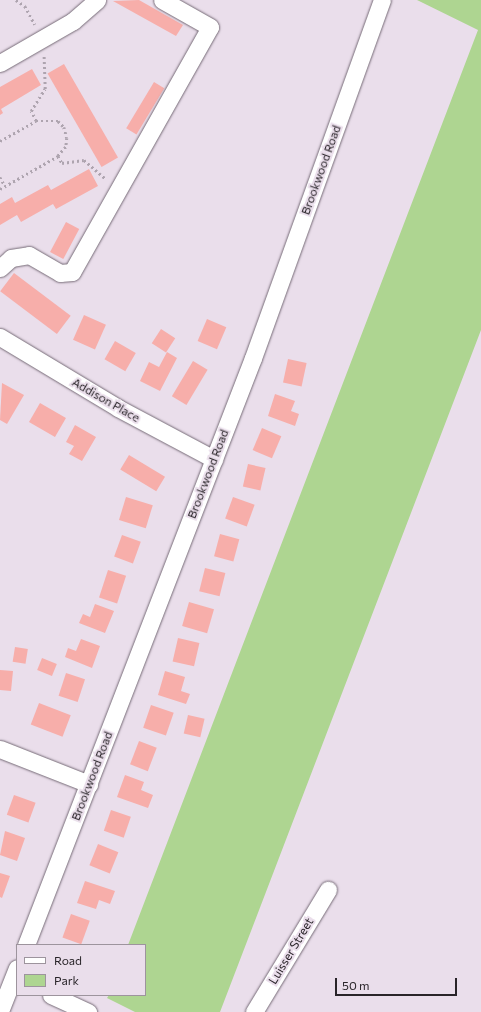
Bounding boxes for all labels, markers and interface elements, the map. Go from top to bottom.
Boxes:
street label: Brookwood Road [298,123,344,217]
street label: Addison Place [70,375,142,425]
street label: Brookwood Road [184,427,232,521]
street label: Brookwood Road [68,729,116,823]
street label: Luisser Street [266,915,316,987]
legend [16,944,146,996]
text: Road [54,953,82,967]
scale bar [337,970,459,996]
text: Park [54,973,79,987]
text: 50 m [342,978,370,992]

